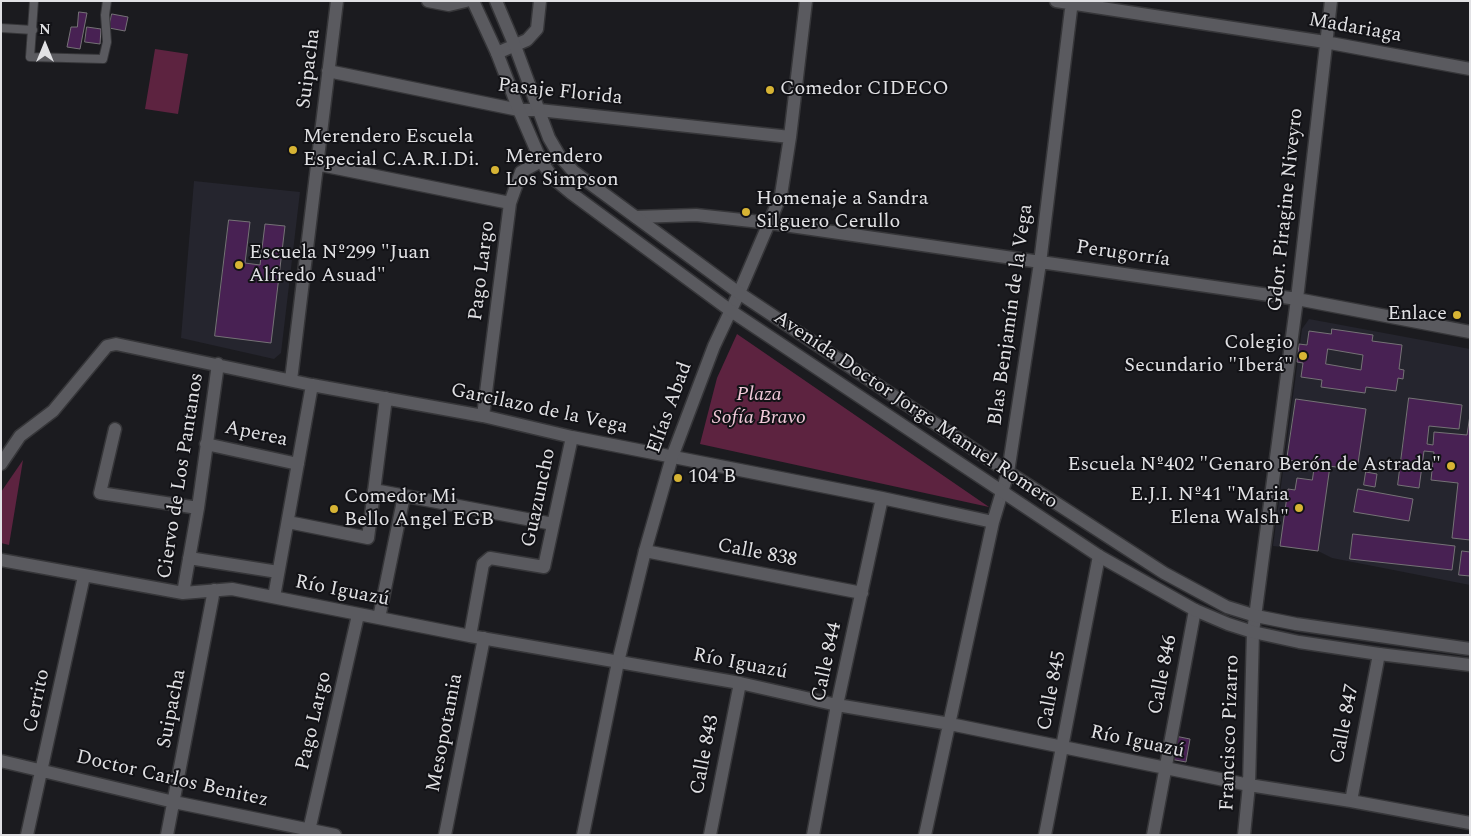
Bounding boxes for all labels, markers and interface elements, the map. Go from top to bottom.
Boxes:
street label: Madariaga [1306,9,1404,49]
text: N [39,19,51,40]
north arrow [20,20,70,70]
street label: Suipacha [293,28,327,110]
street label: Pasaje Florida [496,75,624,111]
place label: Comedor CIDECO [780,78,949,102]
marker: Comedor CIDECO [764,84,776,96]
street label: Gdor. Piragine Niveyro [1264,107,1310,313]
place label: Merendero Escuela Especial C.A.R.I.Di. [303,126,479,173]
marker: Merendero Escuela Especial C.A.R.I.Di. [287,144,299,156]
place label: Merendero Los Simpson [505,146,619,193]
marker: Merendero Los Simpson [489,164,501,176]
place label: Homenaje a Sandra Silguero Cerullo [756,188,928,235]
street label: Blas Benjamín de la Vega [985,203,1039,427]
marker: Homenaje a Sandra Silguero Cerullo [740,206,752,218]
street label: Pago Largo [465,220,501,322]
street label: Perugorría [1074,237,1172,273]
place label: Escuela Nº299 "Juan Alfredo Asuad" [249,242,430,289]
marker: Escuela Nº299 "Juan Alfredo Asuad" [233,259,245,271]
place label: Enlace [1387,303,1447,327]
street label: Avenida Doctor Jorge Manuel Romero [768,307,1062,515]
marker: Enlace [1451,309,1463,321]
place label: Colegio Secundario "Iberá" [1124,332,1293,379]
marker: Colegio Secundario "Iberá" [1297,350,1309,362]
street label: Elías Abad [643,359,699,457]
street label: Ciervo de Los Pantanos [154,371,210,581]
street label: Garcilazo de la Vega [448,380,630,440]
park label: Plaza Sofía Bravo [712,384,806,431]
street label: Aperea [222,417,290,453]
street label: Guazuncho [518,446,562,550]
place label: Escuela Nº402 "Genaro Berón de Astrada" [1067,454,1441,478]
marker: Escuela Nº402 "Genaro Berón de Astrada" [1445,460,1457,472]
place label: 104 B [688,466,736,490]
marker: 104 B [672,472,684,484]
place label: E.J.I. Nº41 "Maria Elena Walsh" [1130,484,1289,531]
place label: Comedor Mi Bello Angel EGB [344,486,494,533]
marker: E.J.I. Nº41 "Maria Elena Walsh" [1293,502,1305,514]
marker: Comedor Mi Bello Angel EGB [328,503,340,515]
street label: Calle 838 [715,535,799,573]
street label: Río Iguazú [293,571,391,613]
street label: Calle 844 [808,620,848,704]
street label: Calle 846 [1145,633,1183,717]
street label: Río Iguazú [691,644,789,686]
street label: Calle 845 [1034,649,1072,733]
street label: Francisco Pizarro [1216,655,1246,811]
street label: Cerrito [20,667,56,735]
street label: Suipacha [154,667,192,751]
street label: Pago Largo [292,669,338,773]
street label: Mesopotamia [423,672,469,794]
street label: Calle 847 [1327,682,1365,766]
street label: Calle 843 [687,713,725,797]
street label: Río Iguazú [1088,721,1186,765]
street label: Doctor Carlos Benitez [74,746,270,814]

